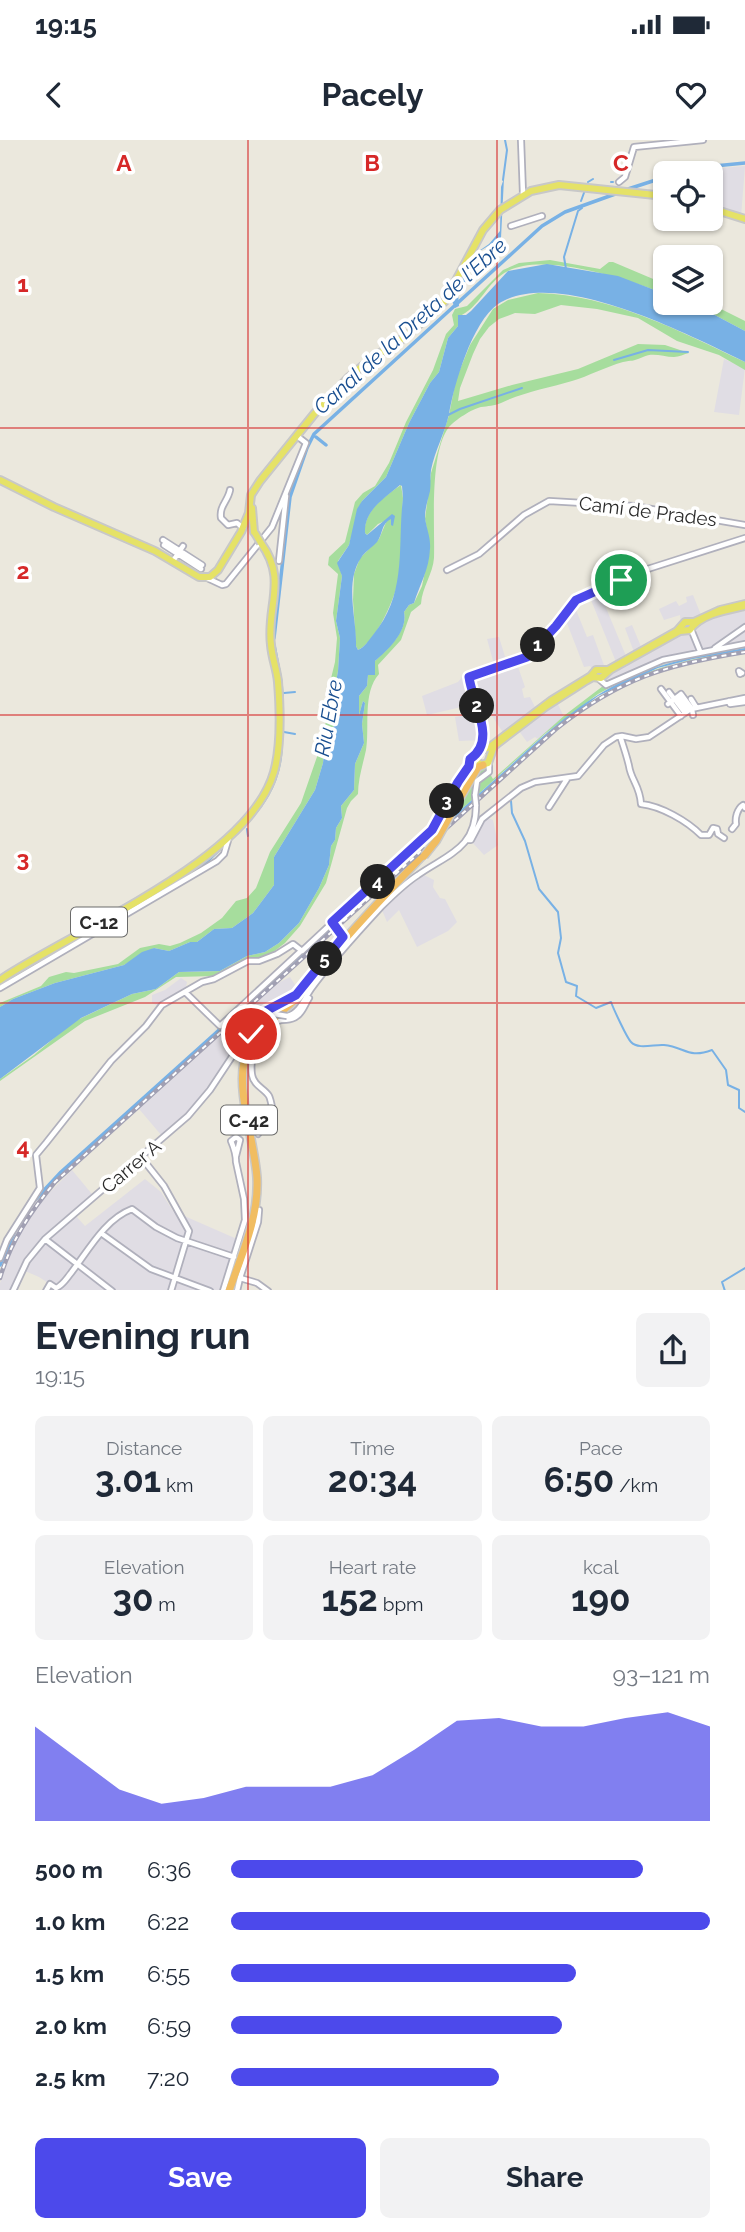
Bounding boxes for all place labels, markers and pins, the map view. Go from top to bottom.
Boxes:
pin [591,550,651,610]
pin: 1 [520,628,556,662]
pin: 2 [460,688,494,724]
pin: 3 [430,784,464,818]
pin: 4 [360,864,396,900]
pin: 5 [308,942,342,976]
pin [221,1004,281,1064]

